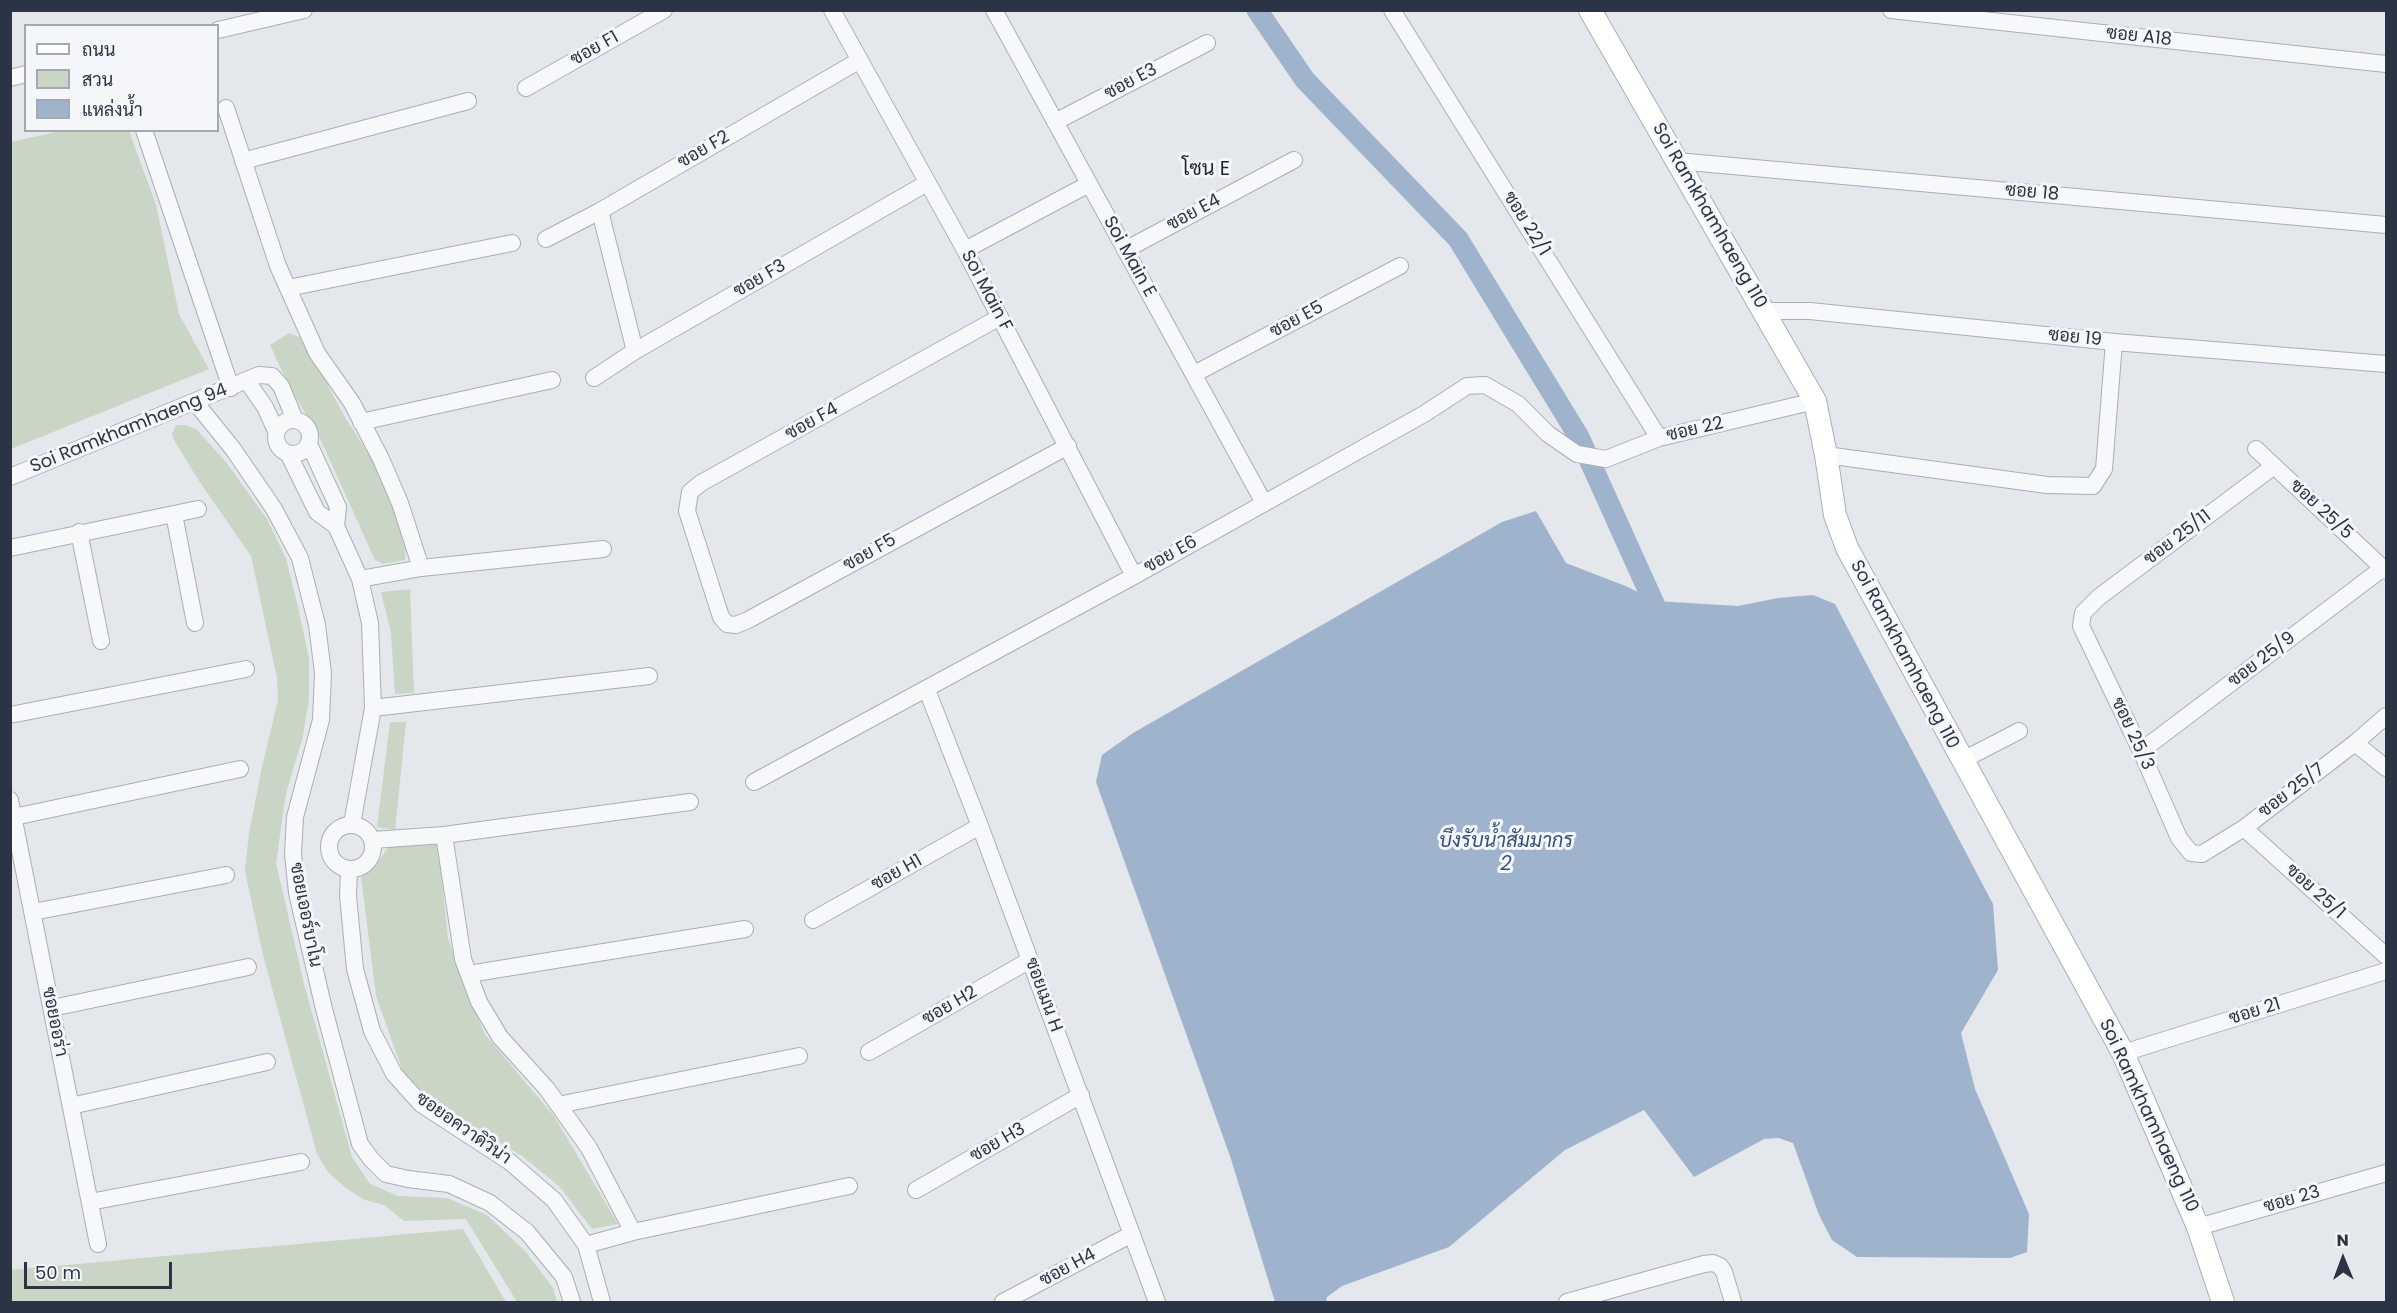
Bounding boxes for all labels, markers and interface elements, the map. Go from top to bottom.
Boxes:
street label: ซอย A18 [2105,23,2173,51]
legend [24,24,219,132]
street label: ซอย F1 [567,27,623,71]
text: ถนน [82,37,115,62]
street label: ซอย E3 [1101,59,1161,105]
text: สวน [82,67,113,92]
text: แหล่งน้ำ [82,97,143,122]
street label: Soi Ramkhamhaeng 110 [1647,119,1771,313]
street label: ซอย F2 [674,127,734,173]
district label: โซน E [1182,158,1230,182]
street label: ซอย 18 [2004,180,2060,206]
street label: ซอย 22/1 [1498,188,1554,260]
street label: ซอย E4 [1164,190,1224,236]
street label: Soi Main E [1098,213,1160,301]
street label: Soi Main F [956,247,1016,335]
street label: ซอย F3 [730,256,790,302]
street label: ซอย E5 [1267,297,1327,343]
street label: ซอย 19 [2047,324,2103,352]
street label: Soi Ramkhamhaeng 94 [27,380,231,478]
street label: ซอย F4 [782,399,842,445]
street label: ซอย 22 [1665,413,1725,447]
street label: ซอย 25/5 [2285,475,2357,545]
street label: ซอย 25/11 [2140,506,2216,570]
street label: ซอย F5 [840,530,900,576]
street label: ซอย E6 [1141,532,1201,578]
street label: Soi Ramkhamhaeng 110 [1845,557,1963,753]
street label: ซอย 25/9 [2224,628,2300,692]
street label: ซอย 25/3 [2106,694,2158,774]
street label: ซอย 25/7 [2255,759,2329,823]
water label: บึงรับน้ำสัมมากร 2 [1439,830,1573,877]
street label: ซอย H1 [868,850,926,896]
street label: ซอย 25/1 [2281,860,2349,924]
street label: ซอยเออร์บาโน [284,861,326,969]
street label: ซอยเมน H [1020,955,1066,1035]
street label: ซอย H2 [919,982,981,1030]
street label: ซอยออร่า [37,985,71,1059]
street label: ซอย 21 [2227,994,2283,1030]
street label: Soi Ramkhamhaeng 110 [2094,1016,2202,1216]
street label: ซอยอควาดิวิน่า [411,1088,515,1170]
street label: ซอย H3 [967,1119,1029,1167]
street label: ซอย 23 [2261,1182,2323,1218]
north arrow [2313,1229,2373,1289]
text: N [2336,1229,2349,1252]
street label: ซอย H4 [1036,1244,1100,1292]
scale bar [27,1250,176,1288]
text: 50 m [35,1260,81,1285]

